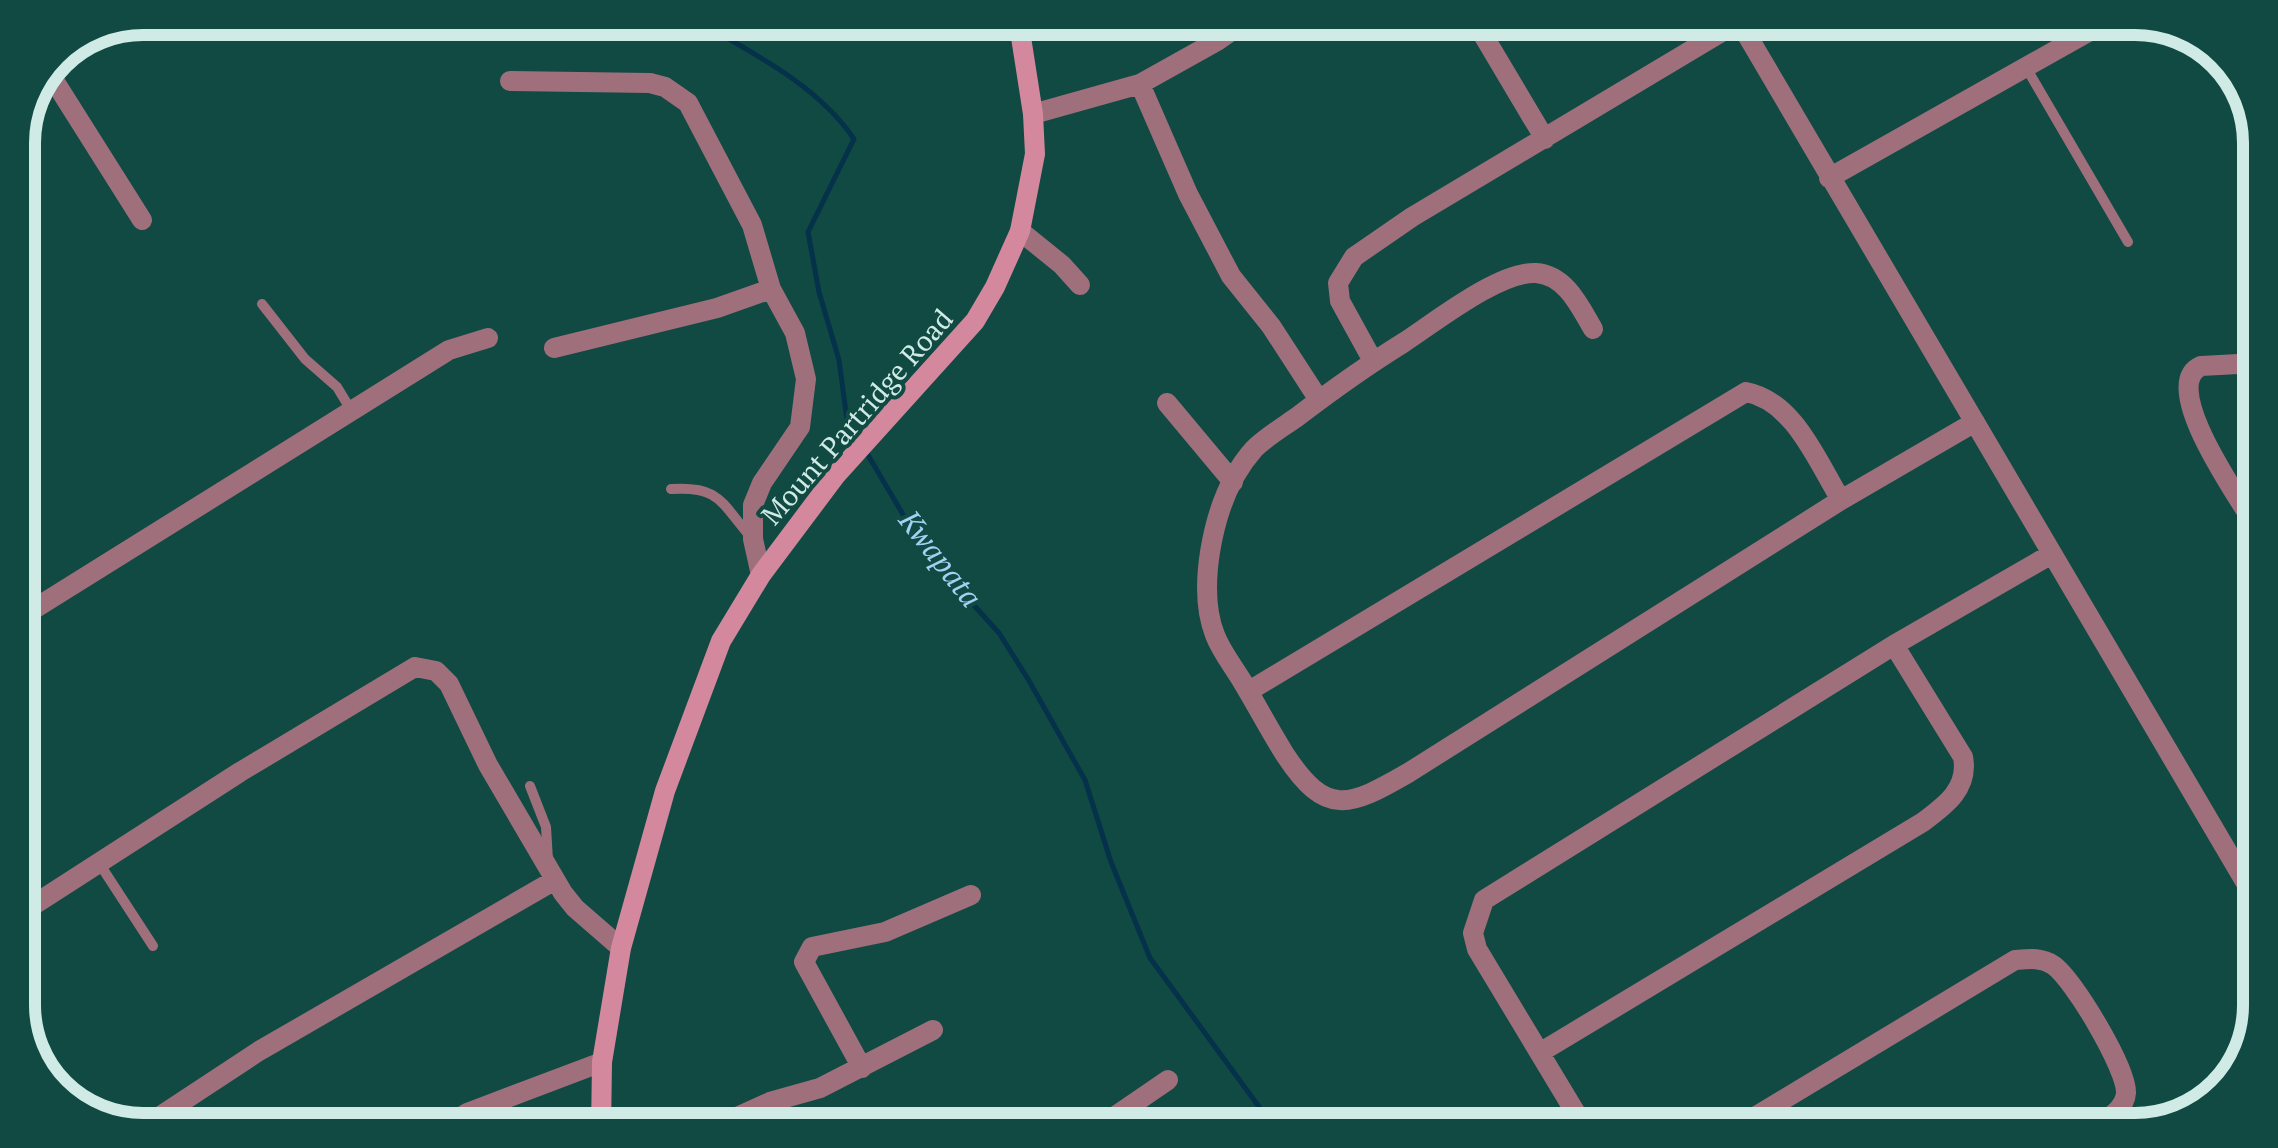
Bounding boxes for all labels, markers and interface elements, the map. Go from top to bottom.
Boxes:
street label: Mount Partridge Road [753,301,961,532]
water label: Kwapata [890,501,991,615]

